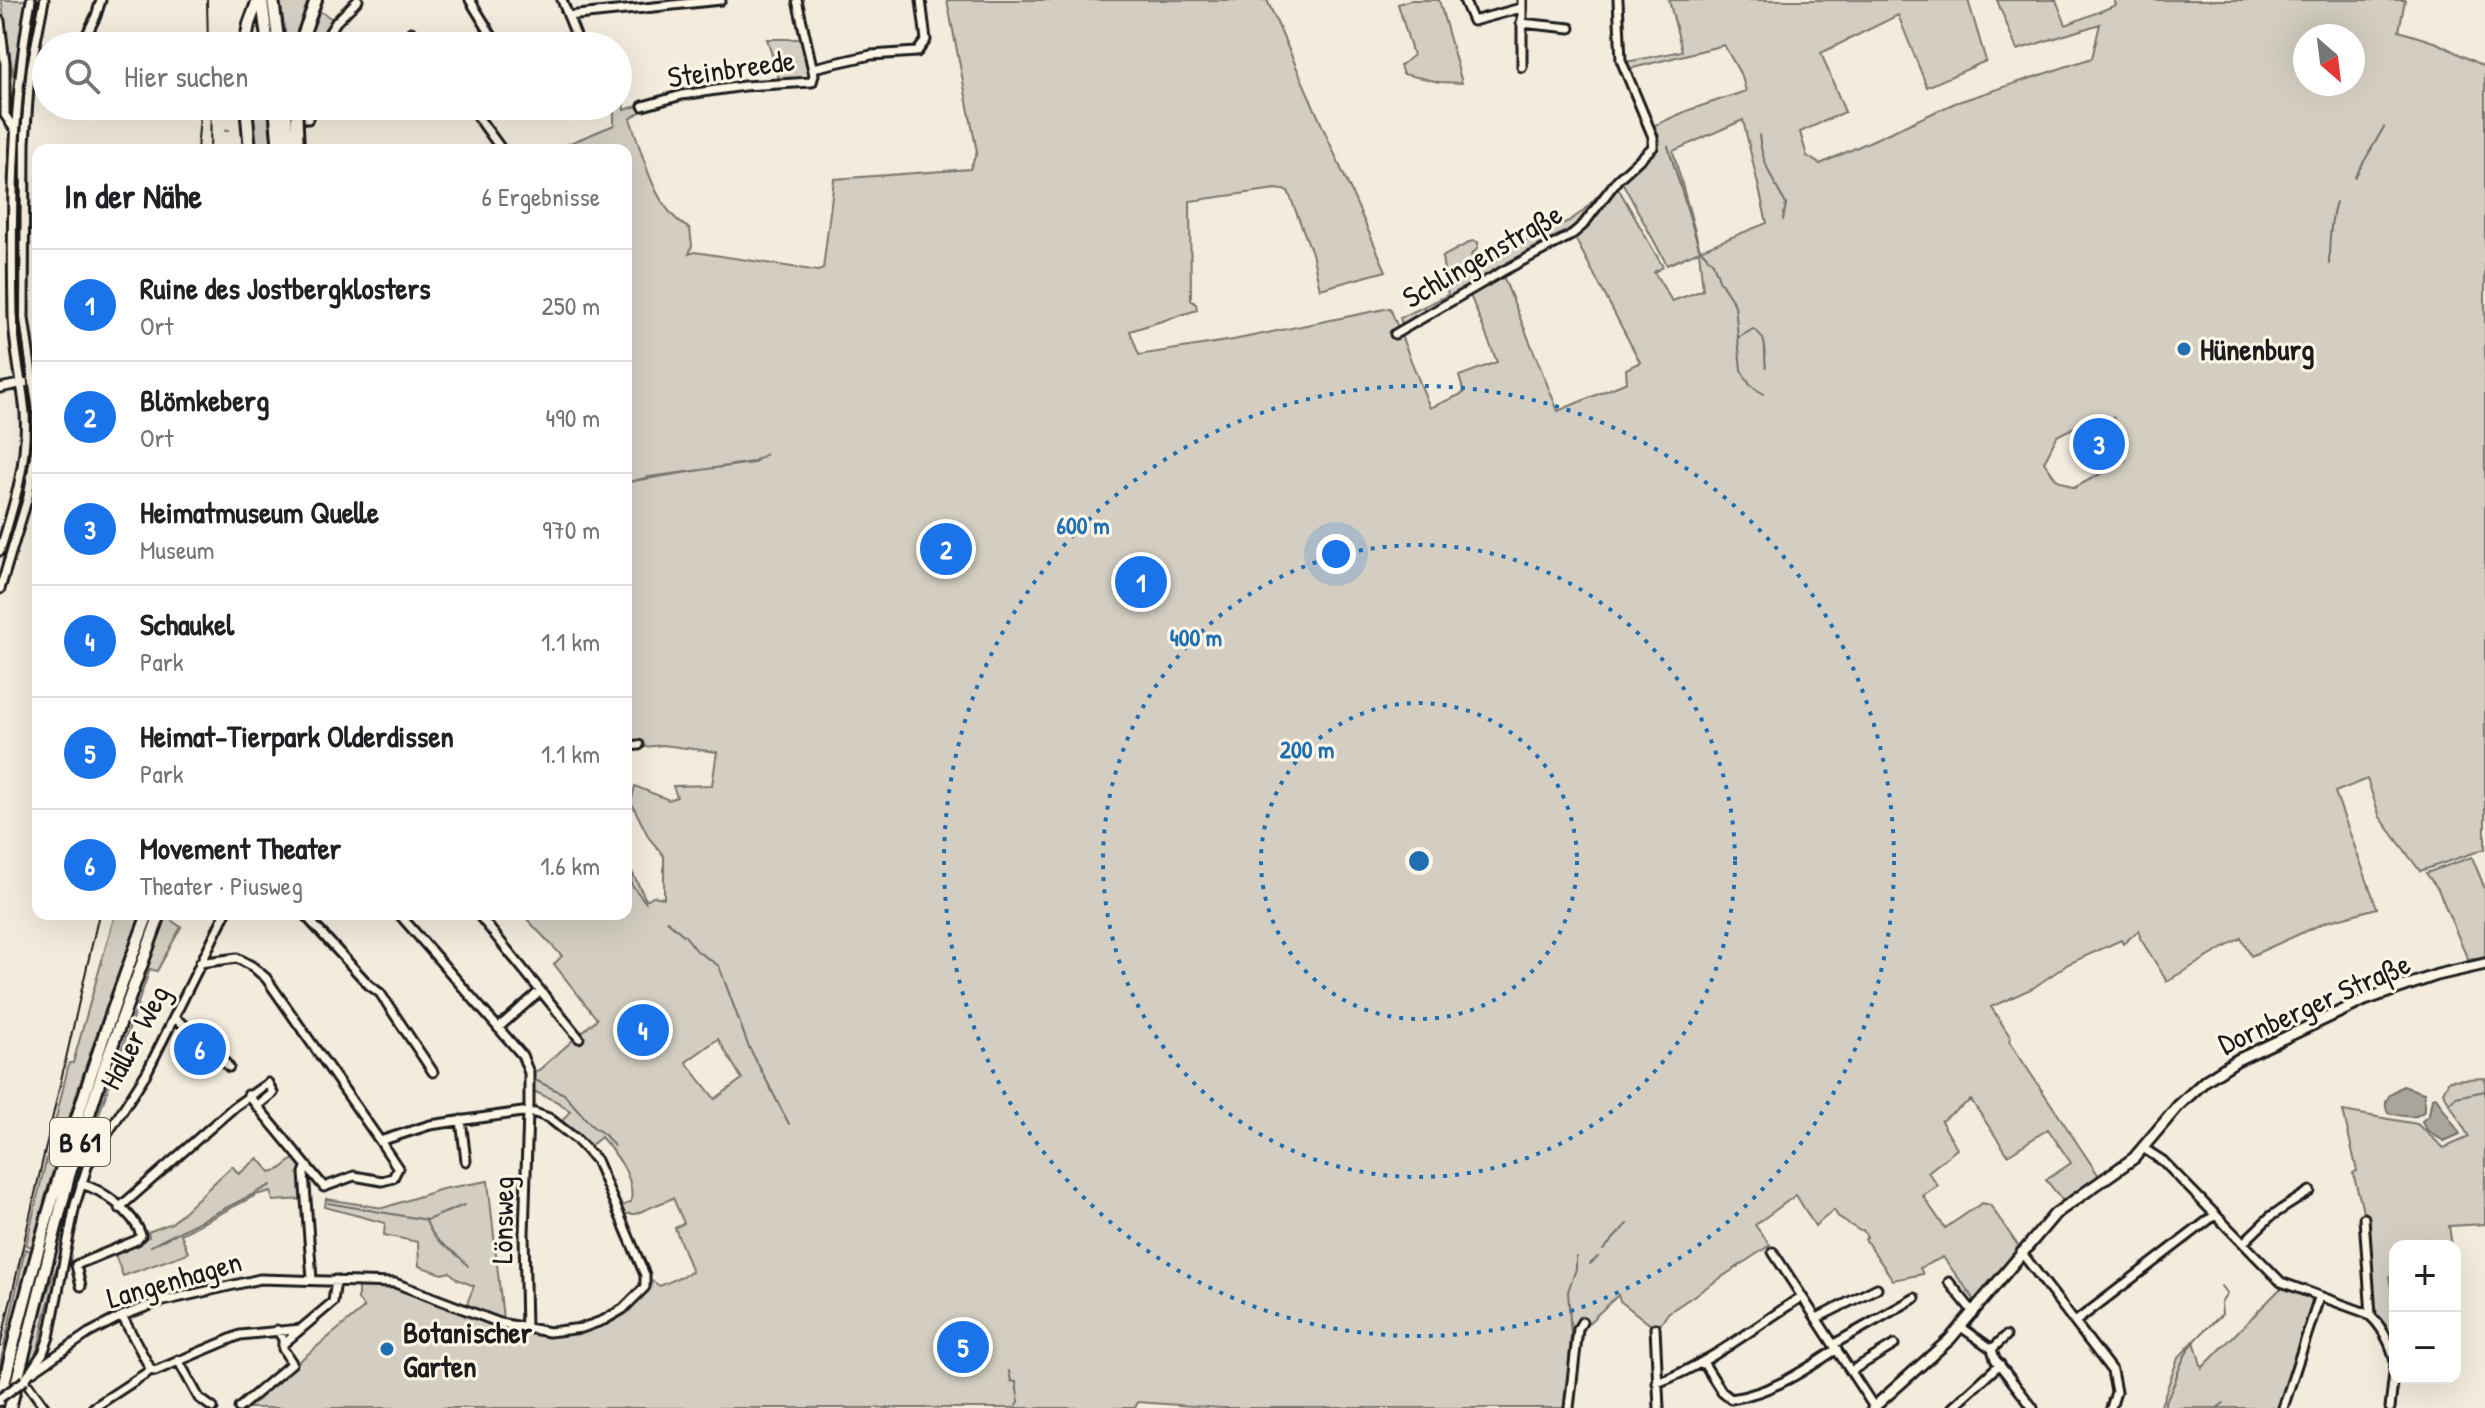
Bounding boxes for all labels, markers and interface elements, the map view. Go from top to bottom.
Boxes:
north arrow [2293,24,2365,96]
search box [32,32,632,120]
street label: Steinbreede [665,39,797,97]
icon: search [60,54,104,98]
text: Hier suchen [124,56,248,96]
text: In der Nähe [64,173,202,219]
text: 6 Ergebnisse [482,179,600,214]
street label: Schlingenstraße [1395,193,1569,317]
text: Ruine des Jostbergklosters [140,268,431,308]
text: 1 [85,288,95,323]
text: 250 m [542,288,600,323]
text: Ort [140,308,173,343]
place label: Hünenburg [2200,329,2314,370]
marker: Hünenburg [2175,340,2193,358]
text: Blömkeberg [140,380,269,420]
text: 2 [84,400,96,435]
text: 490 m [545,400,600,435]
pin: 3 [2073,414,2125,474]
text: Ort [140,420,173,455]
text: Heimatmuseum Quelle [140,492,379,532]
text: 600 m [1057,509,1109,541]
text: 3 [84,512,96,547]
text: 970 m [542,512,600,547]
pin: 2 [920,519,972,579]
text: Museum [140,532,214,567]
your location [1316,534,1356,574]
pin: 1 [1115,552,1167,612]
text: Schaukel [140,604,234,644]
text: 400 m [1170,621,1222,653]
text: 4 [85,624,95,659]
text: 1.1 km [541,624,600,659]
text: Park [140,644,184,679]
text: Heimat-Tierpark Olderdissen [140,716,454,756]
text: 200 m [1280,733,1334,765]
text: 5 [85,736,96,771]
text: 1.1 km [541,736,600,771]
text: Park [140,756,184,791]
text: Movement Theater [140,828,341,868]
centre of rings [1405,847,1433,875]
text: 6 [85,848,95,883]
text: 1.6 km [540,848,600,883]
text: Theater · Piusweg [140,868,303,903]
street label: Dornberger Straße [2212,943,2416,1063]
street label: Haller Weg [90,978,178,1096]
pin: 4 [617,1000,669,1060]
pin: 6 [174,1019,226,1079]
road number: B 61 [50,1118,110,1166]
street label: Lönsweg [481,1176,523,1264]
map controls [2389,1240,2461,1384]
button: + [2389,1240,2461,1312]
street label: Langenhagen [102,1241,246,1317]
place label: Botanischer Garten [403,1312,532,1386]
button: − [2389,1312,2461,1384]
pin: 5 [937,1317,989,1377]
marker: Botanischer Garten [378,1340,396,1358]

